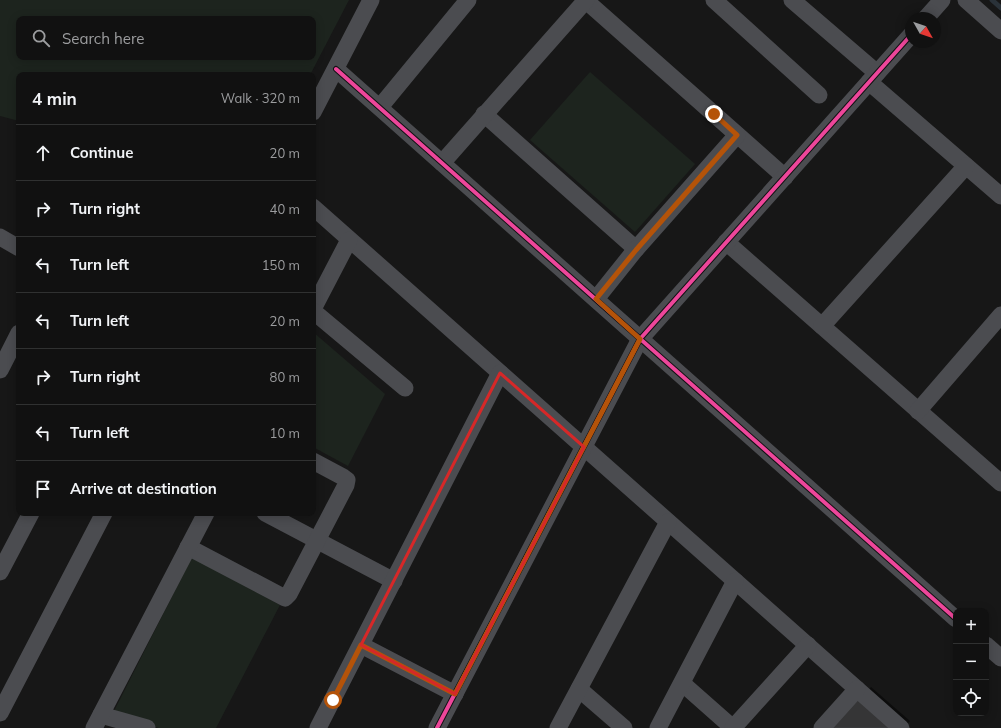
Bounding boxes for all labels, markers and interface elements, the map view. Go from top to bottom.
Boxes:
north arrow [905,12,941,48]
search box [16,16,316,60]
icon: search [30,27,52,49]
text: Search here [62,29,144,48]
text: 4 min [32,88,77,109]
text: Walk · 320 m [221,90,300,106]
route end [705,105,723,123]
icon: ahead [32,142,54,164]
text: Continue [70,143,133,162]
text: 20 m [270,145,300,161]
icon: right [32,198,54,220]
text: Turn right [70,199,140,218]
text: 40 m [270,201,300,217]
icon: left [32,254,54,276]
text: Turn left [70,255,129,274]
text: 150 m [262,257,300,273]
icon: left [32,310,54,332]
text: Turn left [70,311,129,330]
text: 20 m [270,313,300,329]
icon: right [32,366,54,388]
text: Turn right [70,367,140,386]
text: 80 m [270,369,300,385]
icon: left [32,422,54,444]
text: Turn left [70,423,129,442]
text: 10 m [270,425,300,441]
icon: arrive [32,478,54,500]
text: Arrive at destination [70,479,217,498]
map controls [953,608,989,716]
button: + [953,608,989,644]
button: − [953,644,989,680]
button: locate [953,680,989,716]
route start [324,691,342,709]

